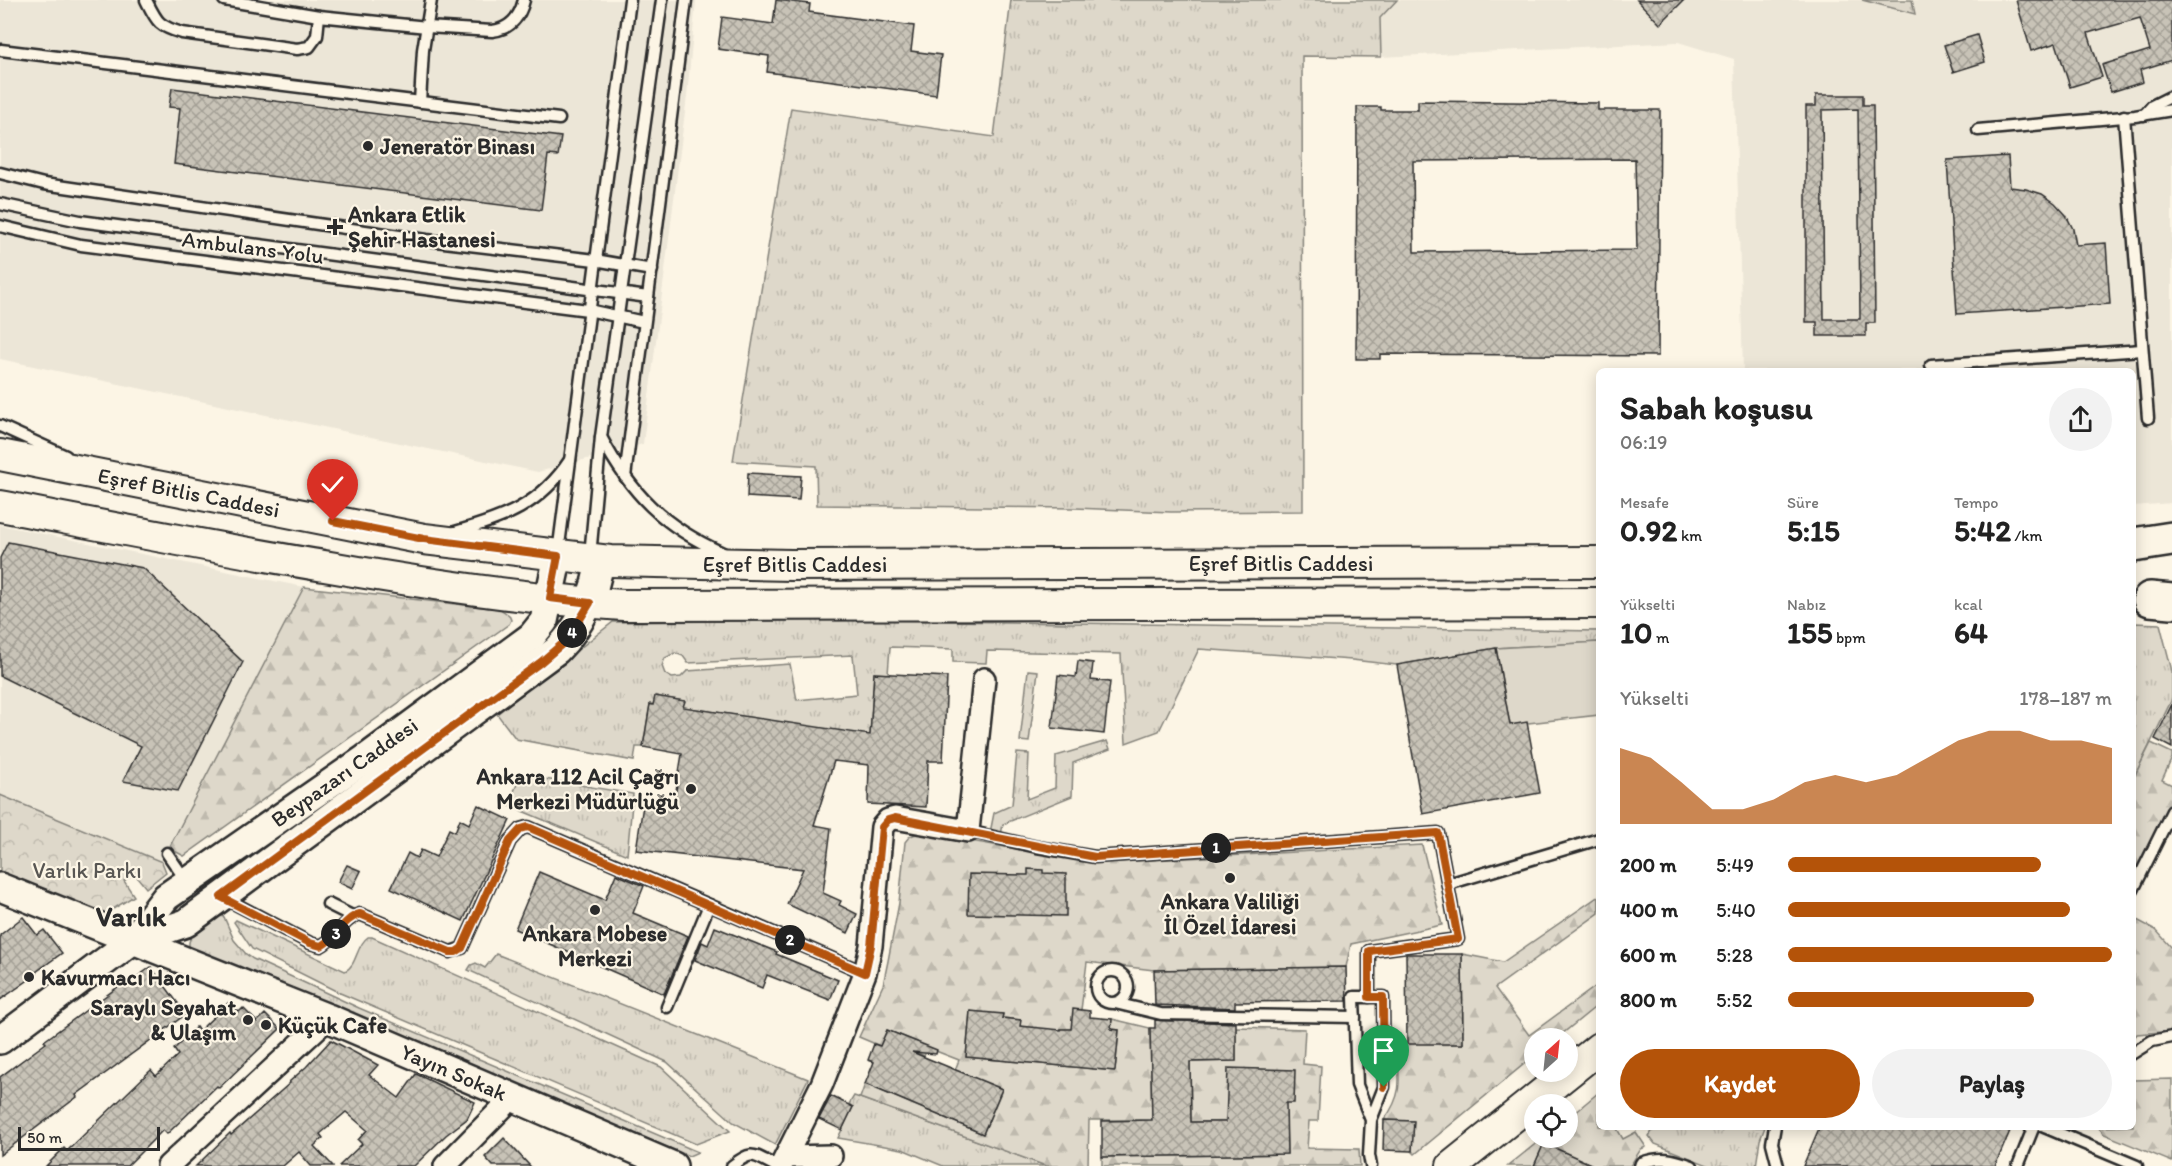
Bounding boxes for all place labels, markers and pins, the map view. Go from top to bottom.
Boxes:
place label: Jeneratör Binası [379,133,535,160]
marker: Jeneratör Binası [361,139,375,153]
place label: Ankara Etlik Şehir Hastanesi [347,201,496,253]
marker: Ankara Etlik Şehir Hastanesi [326,218,344,236]
pin [307,459,358,521]
pin: 4 [557,618,587,648]
place label: Ankara 112 Acil Çağrı Merkezi Müdürlüğü [476,763,680,815]
marker: Ankara 112 Acil Çağrı Merkezi Müdürlüğü [684,782,698,796]
pin: 1 [1201,833,1231,863]
marker: Ankara Valiliği İl Özel İdaresi [1223,871,1237,885]
place label: Ankara Valiliği İl Özel İdaresi [1160,888,1299,940]
marker: Ankara Mobese Merkezi [588,903,602,917]
pin: 3 [321,919,351,949]
place label: Ankara Mobese Merkezi [522,920,667,972]
pin: 2 [775,925,805,955]
place label: Kavurmacı Hacı [41,964,190,991]
marker: Kavurmacı Hacı [22,970,36,984]
place label: Saraylı Seyahat & Ulaşım [91,994,237,1046]
place label: Küçük Cafe [278,1012,387,1039]
marker: Saraylı Seyahat & Ulaşım [241,1013,255,1027]
marker: Küçük Cafe [259,1018,273,1032]
pin [1358,1025,1409,1087]

